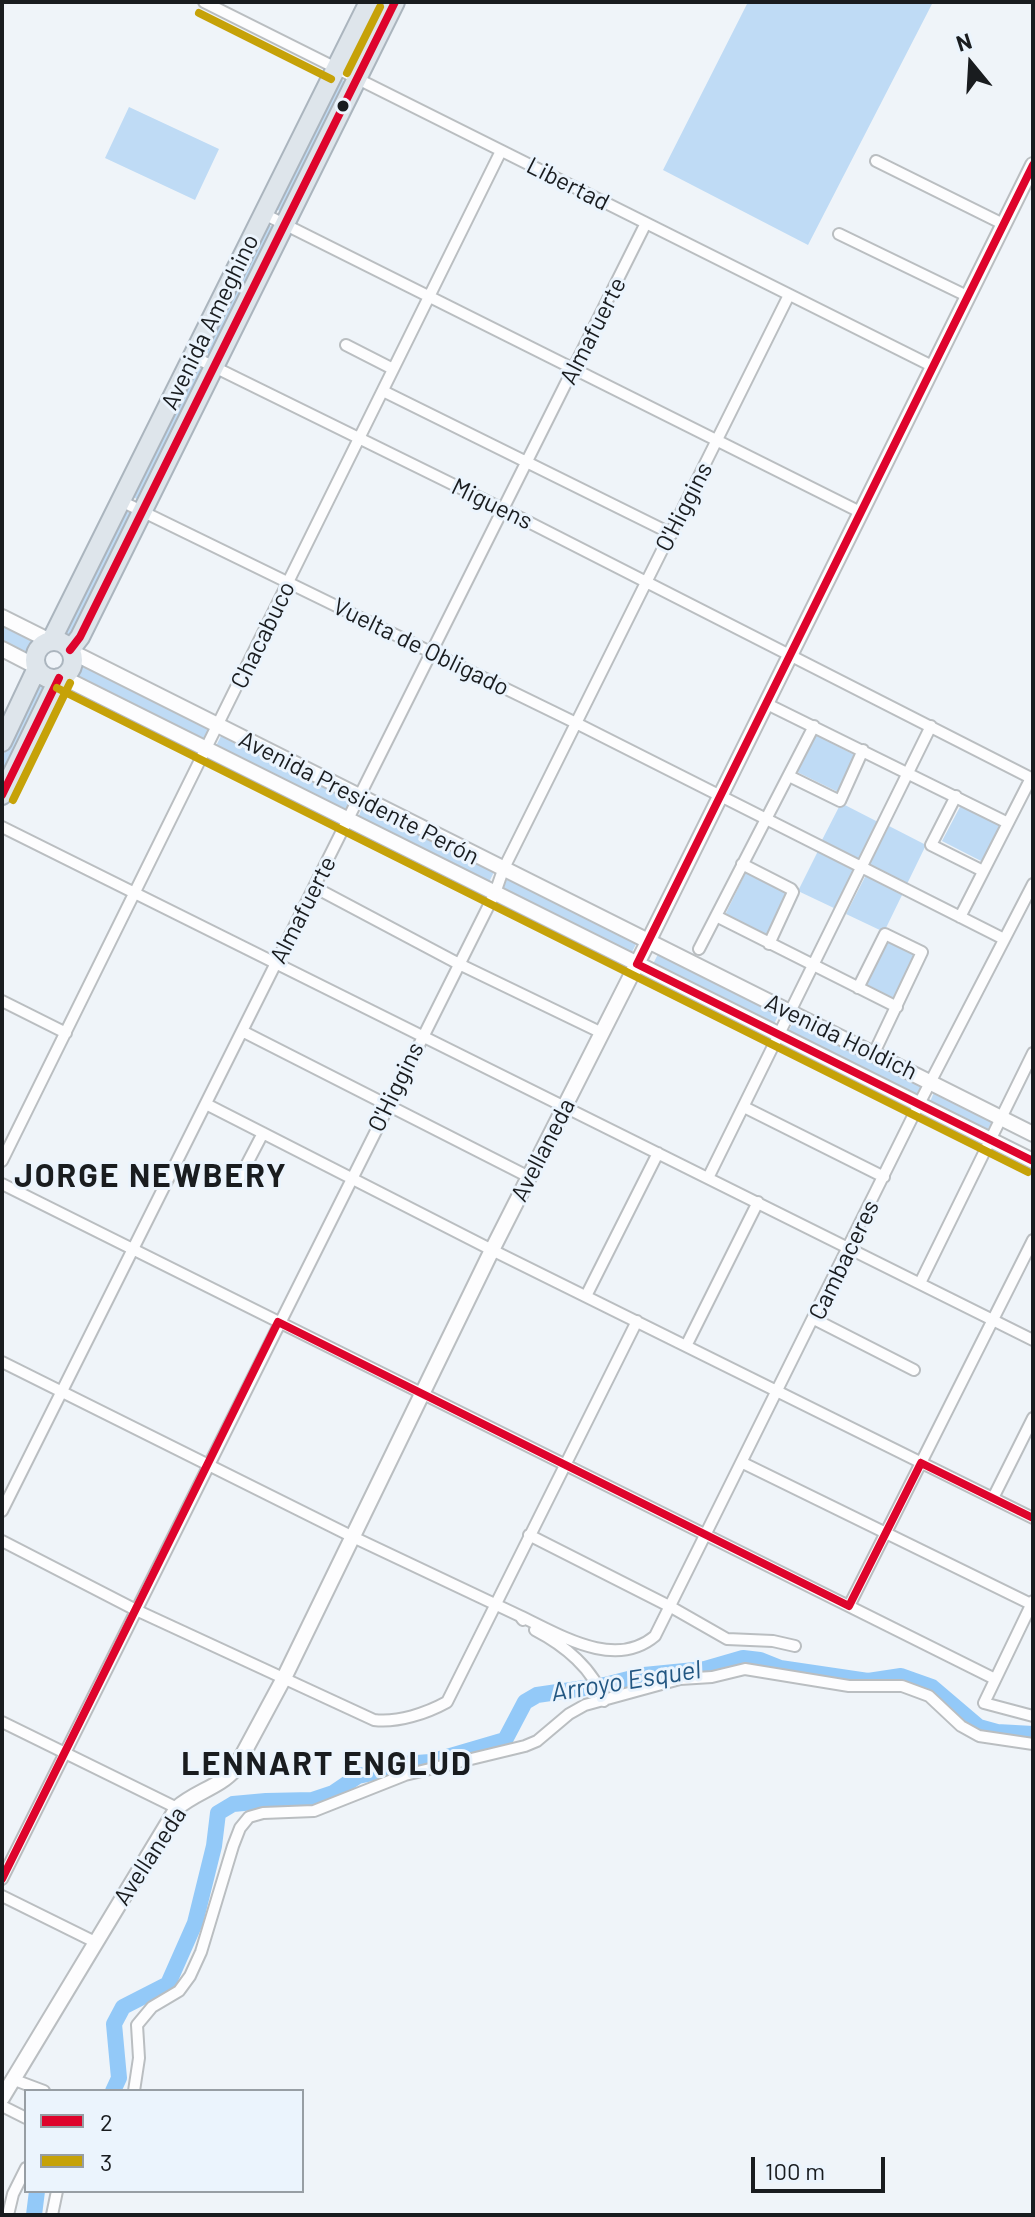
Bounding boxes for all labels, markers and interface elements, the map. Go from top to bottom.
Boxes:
north arrow [931,24,1011,104]
text: N [953,27,975,56]
unlabelled marker [335,98,351,114]
street label: Libertad [522,151,614,217]
street label: Avenida Ameghino [155,230,265,414]
street label: Almafuerte [554,273,632,389]
street label: O'Higgins [649,458,719,556]
street label: Miguens [447,472,537,536]
street label: Chacabuco [225,577,301,693]
street label: Vuelta de Obligado [328,592,514,702]
street label: Avenida Presidente Perón [234,725,484,871]
street label: Almafuerte [264,852,342,968]
street label: Avenida Holdich [760,988,922,1086]
street label: O'Higgins [362,1037,430,1137]
street label: Avellaneda [505,1094,581,1206]
district label: JORGE NEWBERY [14,1157,288,1195]
street label: Cambaceres [803,1195,885,1325]
water label: Arroyo Esquel [549,1654,703,1708]
district label: LENNART ENGLUD [181,1745,473,1783]
street label: Avellaneda [107,1801,193,1911]
legend [24,2089,304,2193]
text: 2 [100,2107,113,2136]
scale bar [755,2141,889,2191]
text: 3 [100,2147,112,2176]
text: 100 m [765,2156,825,2185]

